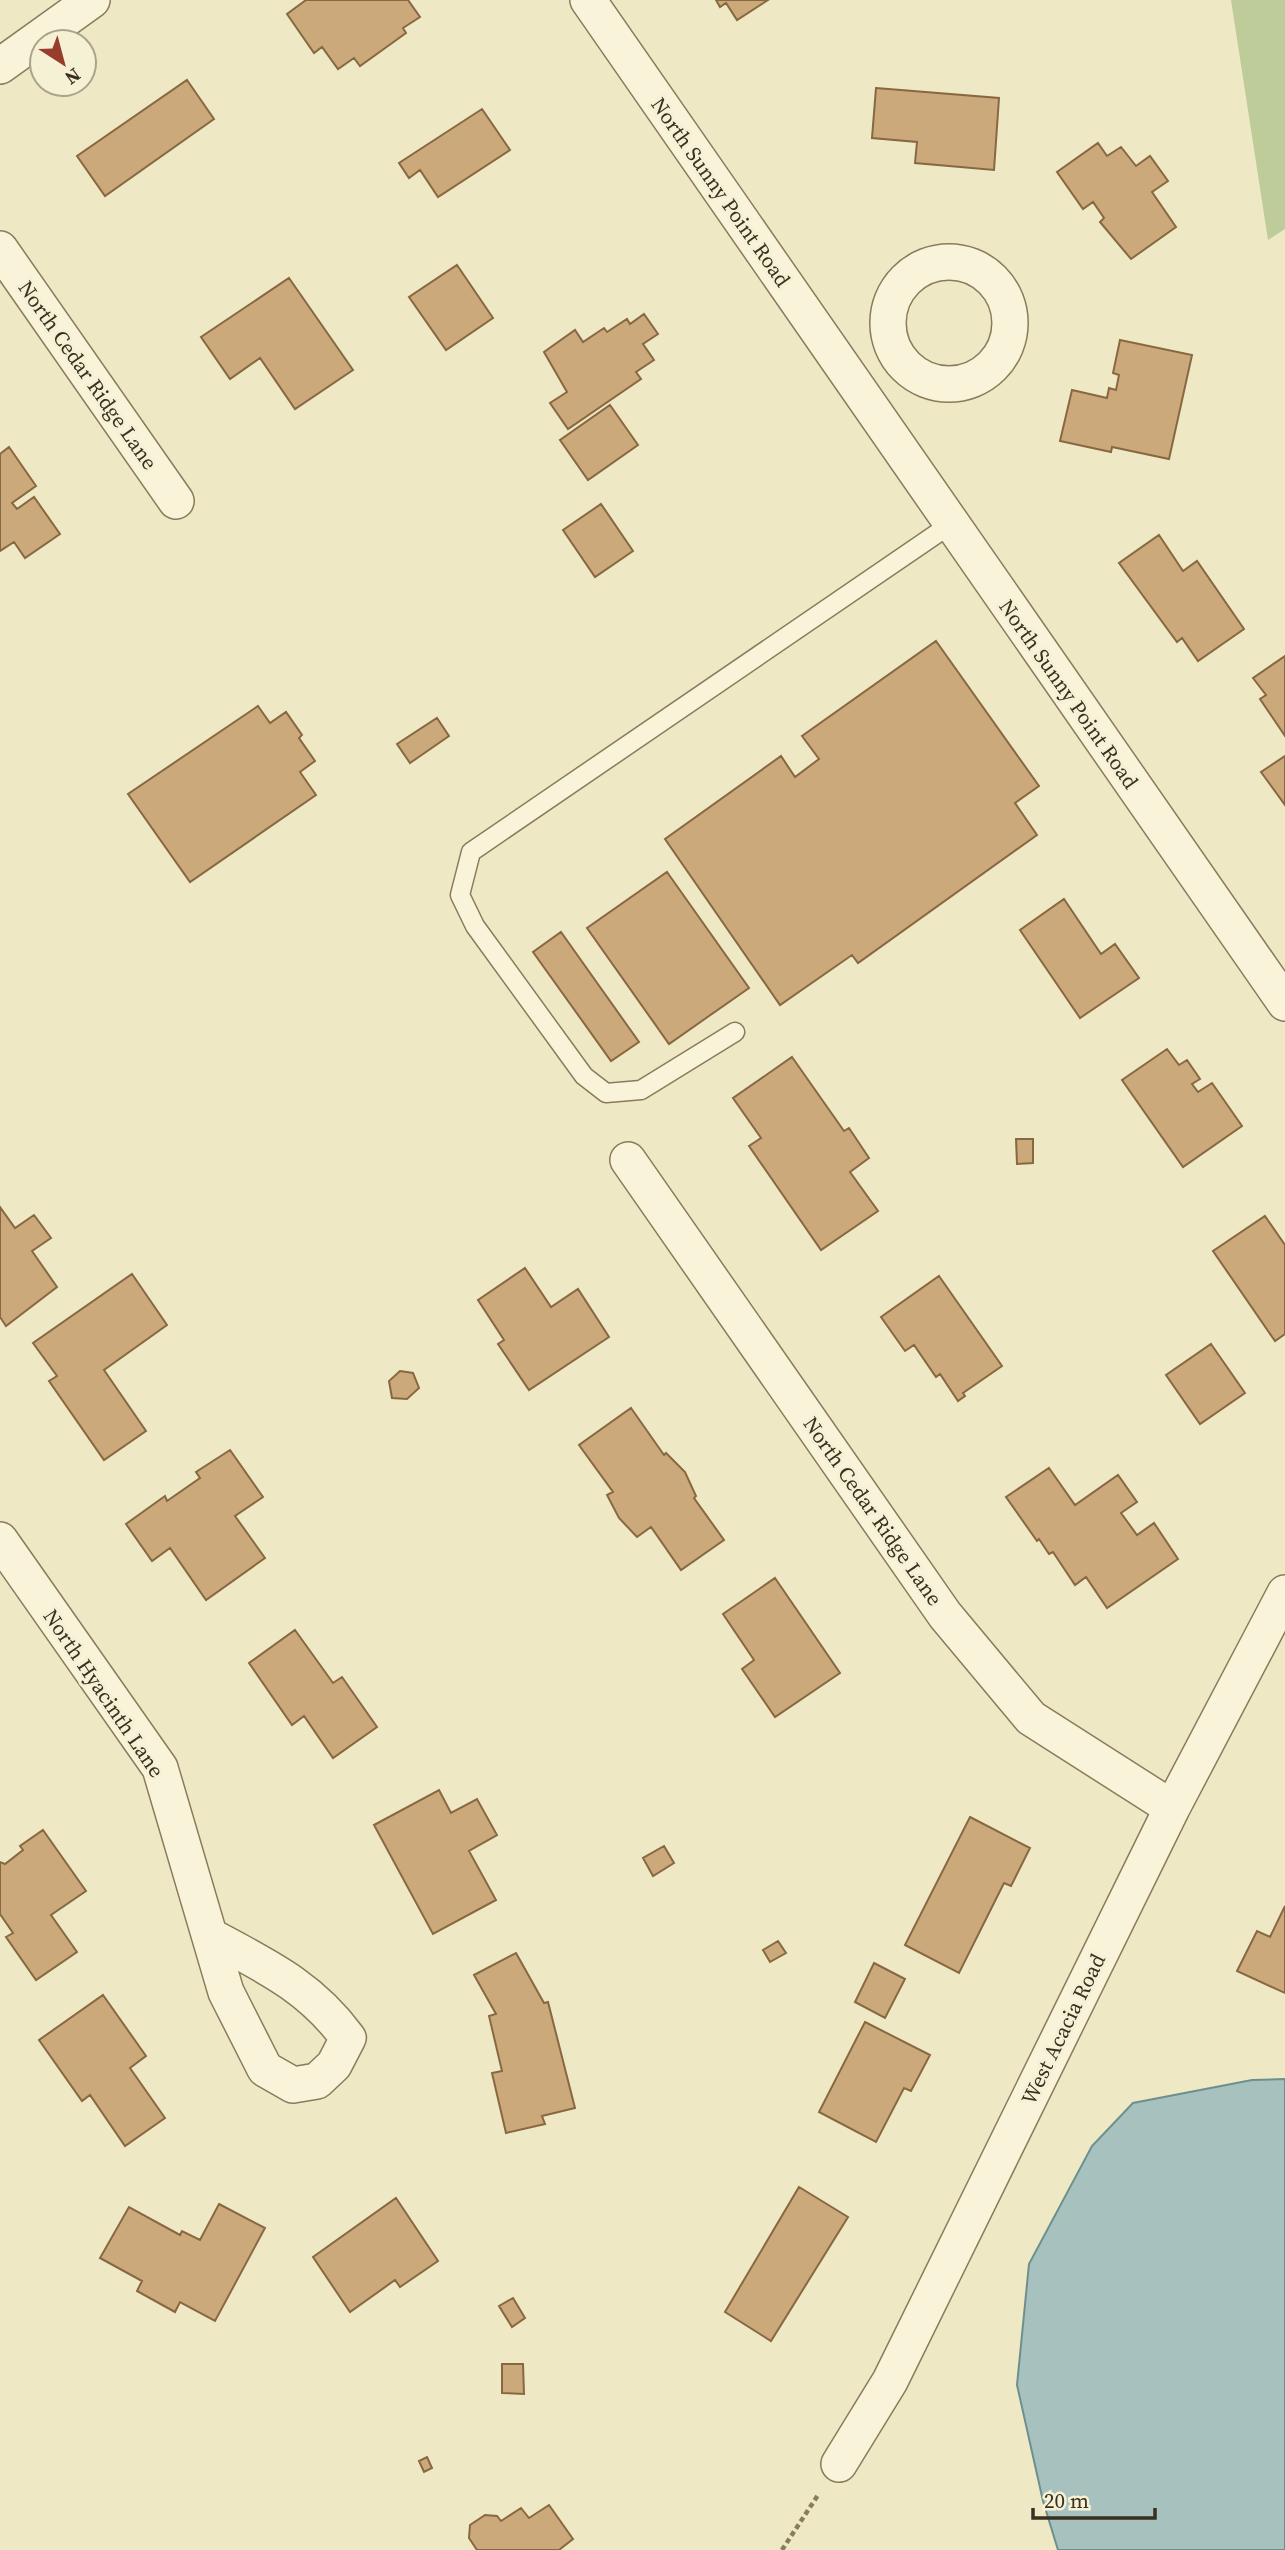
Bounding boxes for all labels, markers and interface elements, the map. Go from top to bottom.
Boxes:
north arrow [28,28,98,98]
text: N [60,62,86,91]
street label: North Sunny Point Road [645,91,798,293]
street label: North Cedar Ridge Lane [12,275,164,475]
street label: North Sunny Point Road [993,593,1146,795]
street label: North Cedar Ridge Lane [797,1411,949,1611]
street label: North Hyacinth Lane [37,1603,171,1783]
street label: West Acacia Road [1014,1949,1112,2109]
scale bar [1033,2476,1156,2520]
text: 20 m [1044,2486,1089,2515]

